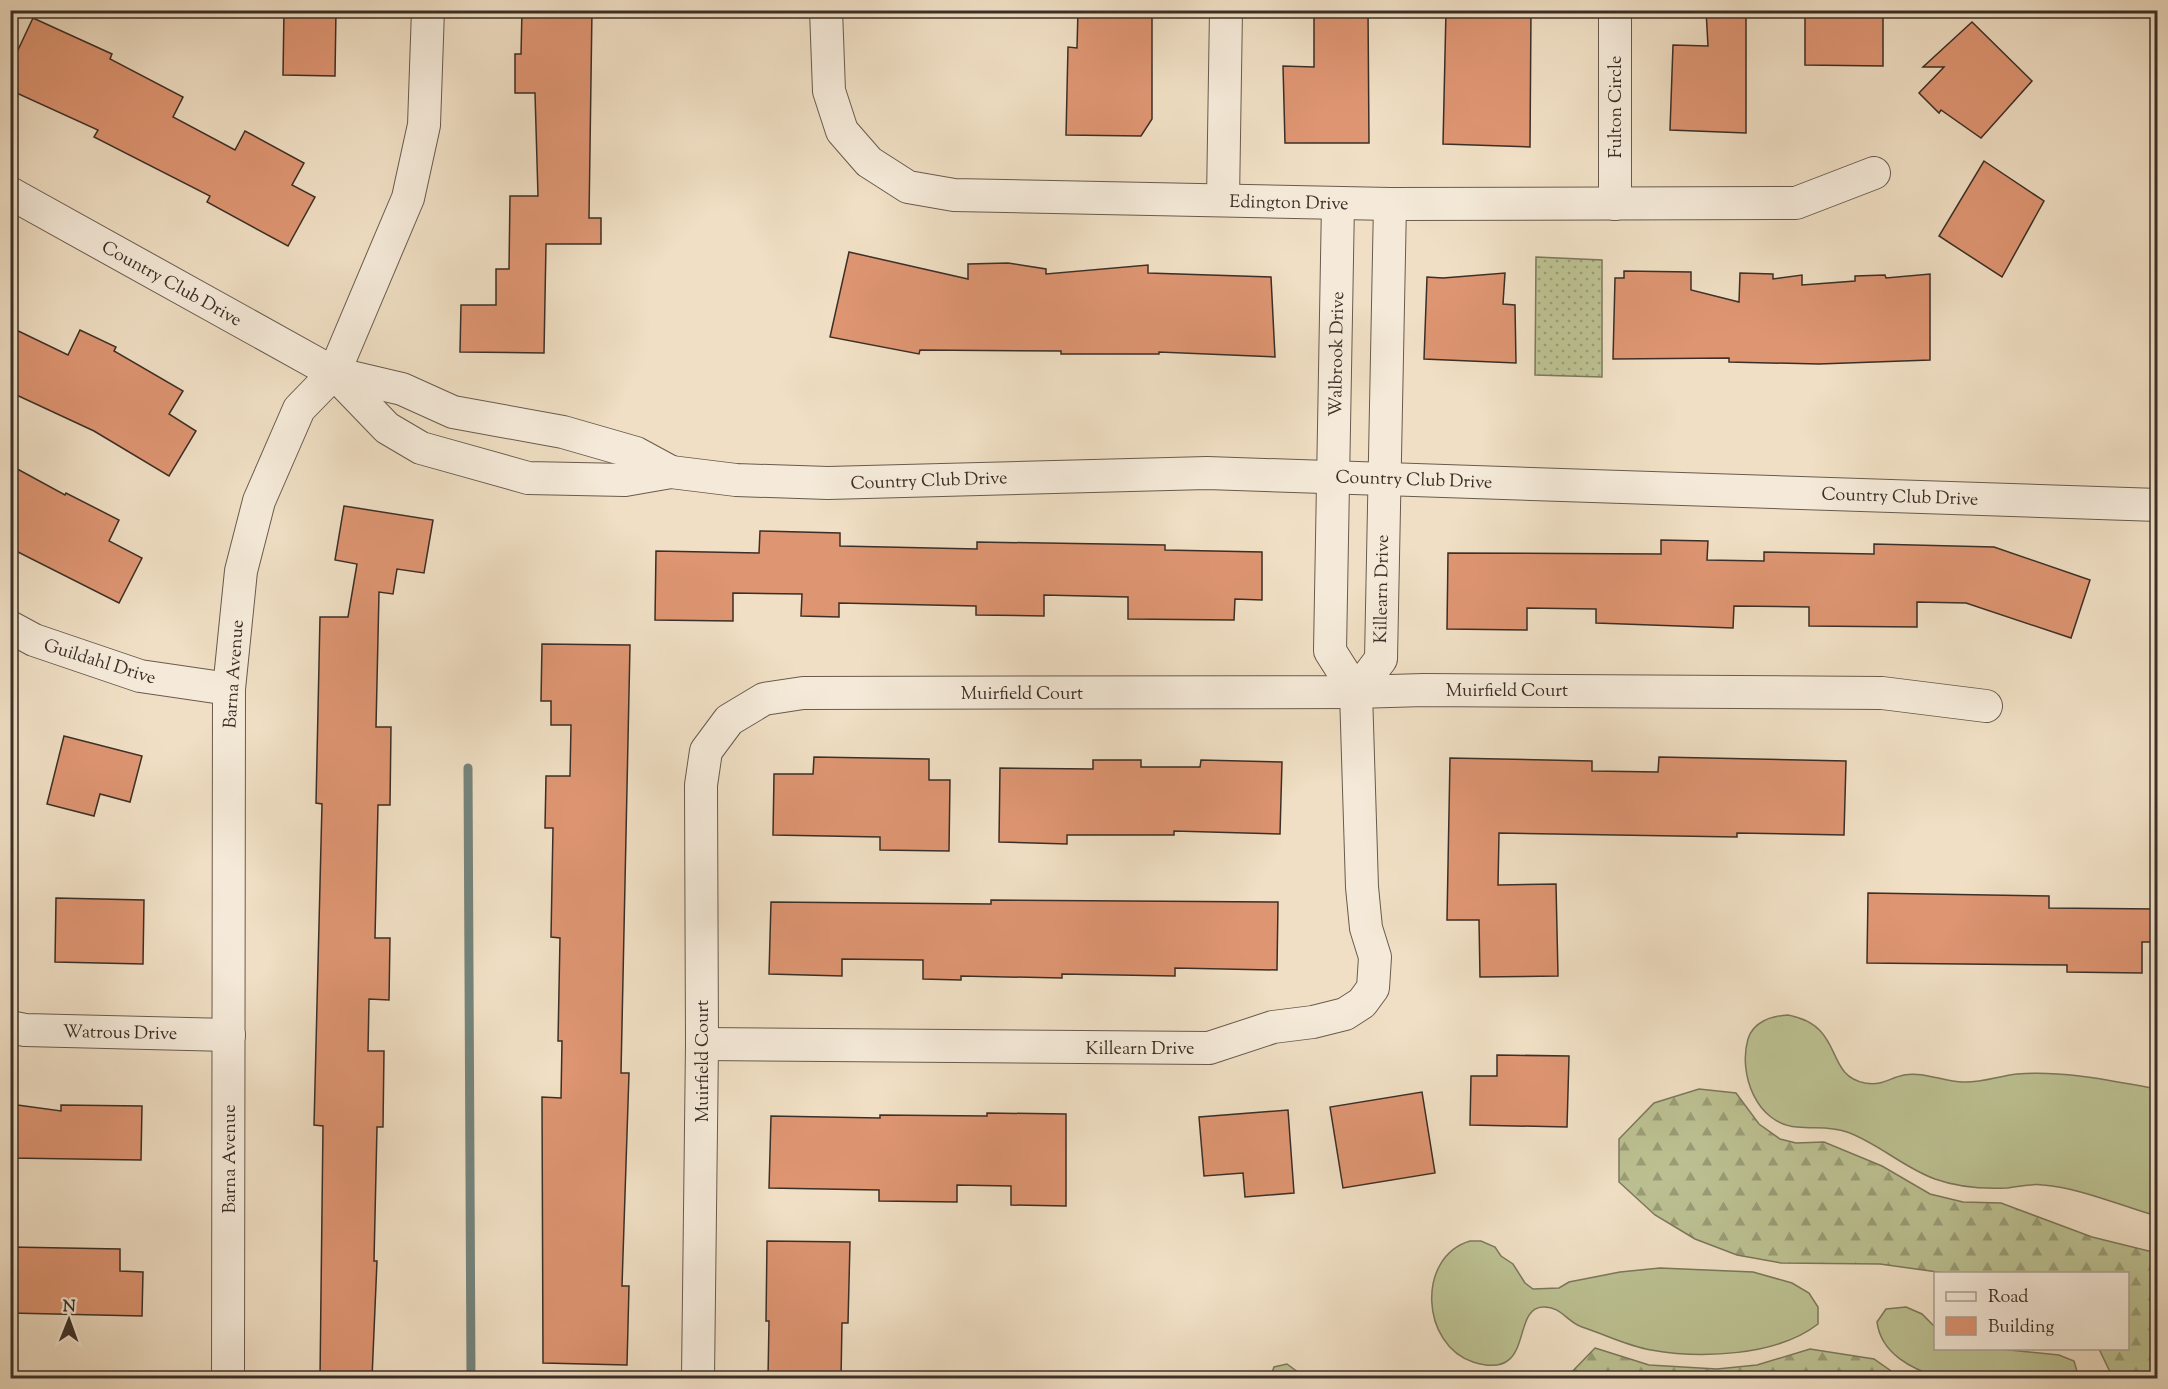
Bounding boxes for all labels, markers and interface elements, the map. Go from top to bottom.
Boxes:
street label: Fulton Circle [1604,56,1630,158]
street label: Edington Drive [1229,190,1349,218]
street label: Country Club Drive [96,235,246,334]
street label: Walbrook Drive [1324,291,1352,417]
street label: Country Club Drive [1335,465,1493,497]
street label: Country Club Drive [850,466,1008,498]
street label: Country Club Drive [1821,482,1979,514]
street label: Killearn Drive [1369,534,1397,644]
street label: Barna Avenue [218,619,252,729]
street label: Guildahl Drive [40,633,159,692]
street label: Muirfield Court [1446,679,1568,705]
street label: Muirfield Court [961,682,1083,708]
street label: Muirfield Court [691,1000,717,1122]
street label: Watrous Drive [63,1020,177,1048]
street label: Killearn Drive [1086,1037,1194,1063]
street label: Barna Avenue [218,1104,244,1214]
legend [1934,1272,2129,1350]
text: Road [1988,1285,2028,1311]
north arrow [39,1290,99,1350]
text: N [63,1296,76,1319]
text: Building [1988,1315,2054,1341]

